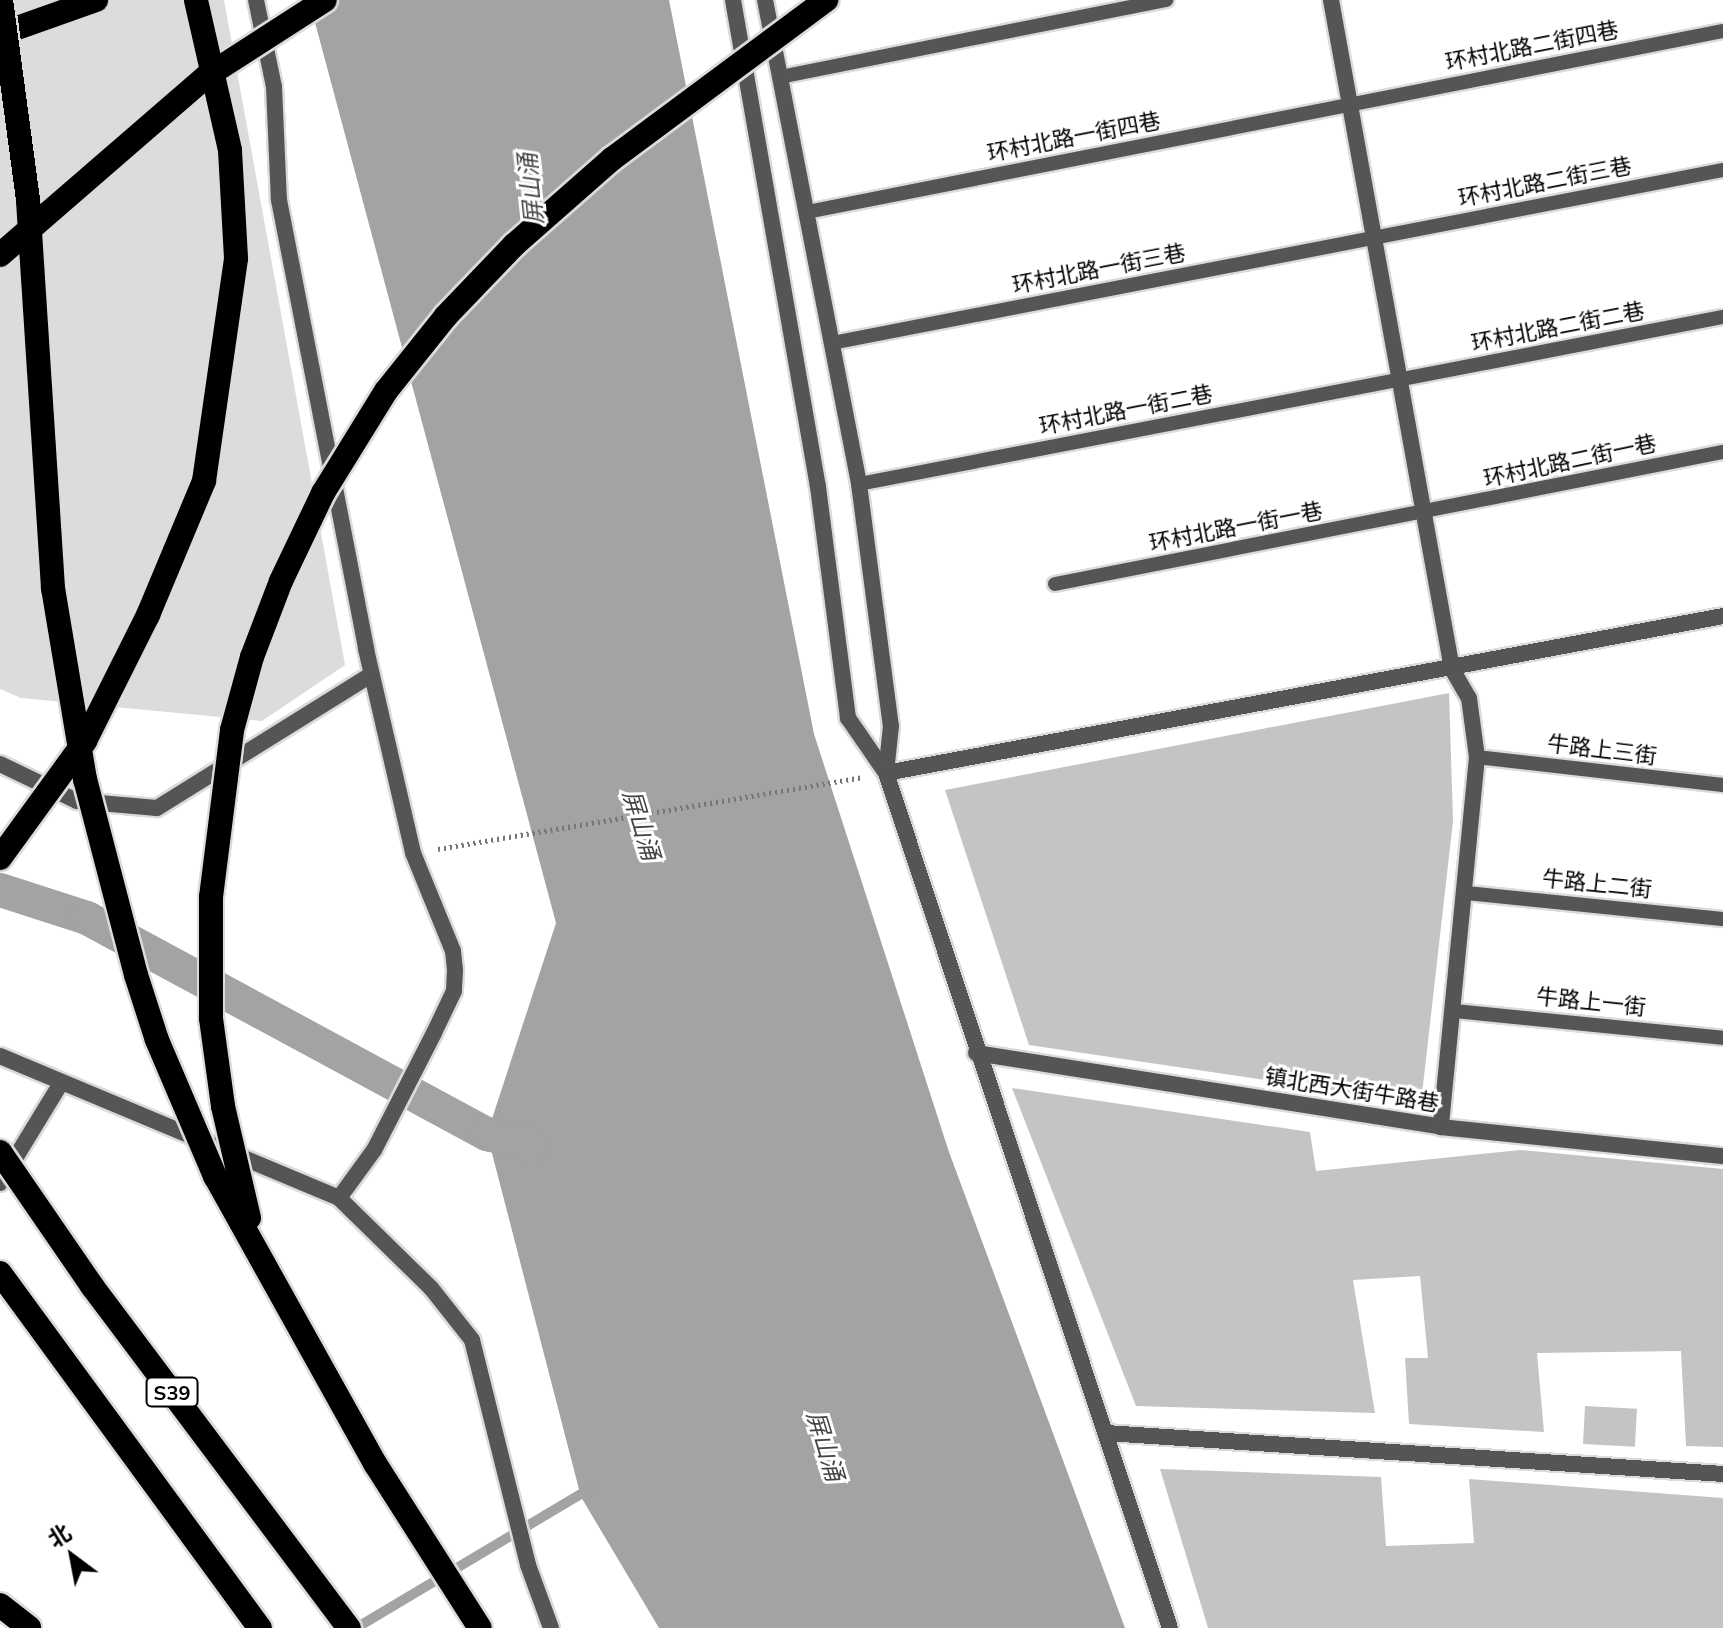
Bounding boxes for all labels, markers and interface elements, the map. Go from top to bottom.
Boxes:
street label: 环村北路二街四巷 [1443,16,1621,76]
street label: 环村北路一街四巷 [985,107,1163,167]
water label: 屏山涌 [513,152,549,226]
street label: 环村北路二街三巷 [1456,152,1634,212]
street label: 环村北路一街三巷 [1010,239,1188,299]
street label: 环村北路二街二巷 [1469,297,1647,357]
street label: 环村北路一街二巷 [1037,380,1215,440]
street label: 环村北路二街一巷 [1481,430,1659,492]
street label: 环村北路一街一巷 [1147,497,1325,557]
street label: 牛路上三街 [1546,730,1658,770]
water label: 屏山涌 [617,786,665,864]
street label: 牛路上二街 [1541,865,1653,903]
street label: 牛路上一街 [1535,983,1647,1021]
street label: 镇北西大街牛路巷 [1263,1063,1441,1117]
road number: S39 [144,1376,200,1408]
water label: 屏山涌 [801,1407,849,1485]
north arrow [32,1516,112,1596]
text: 北 [43,1518,76,1553]

